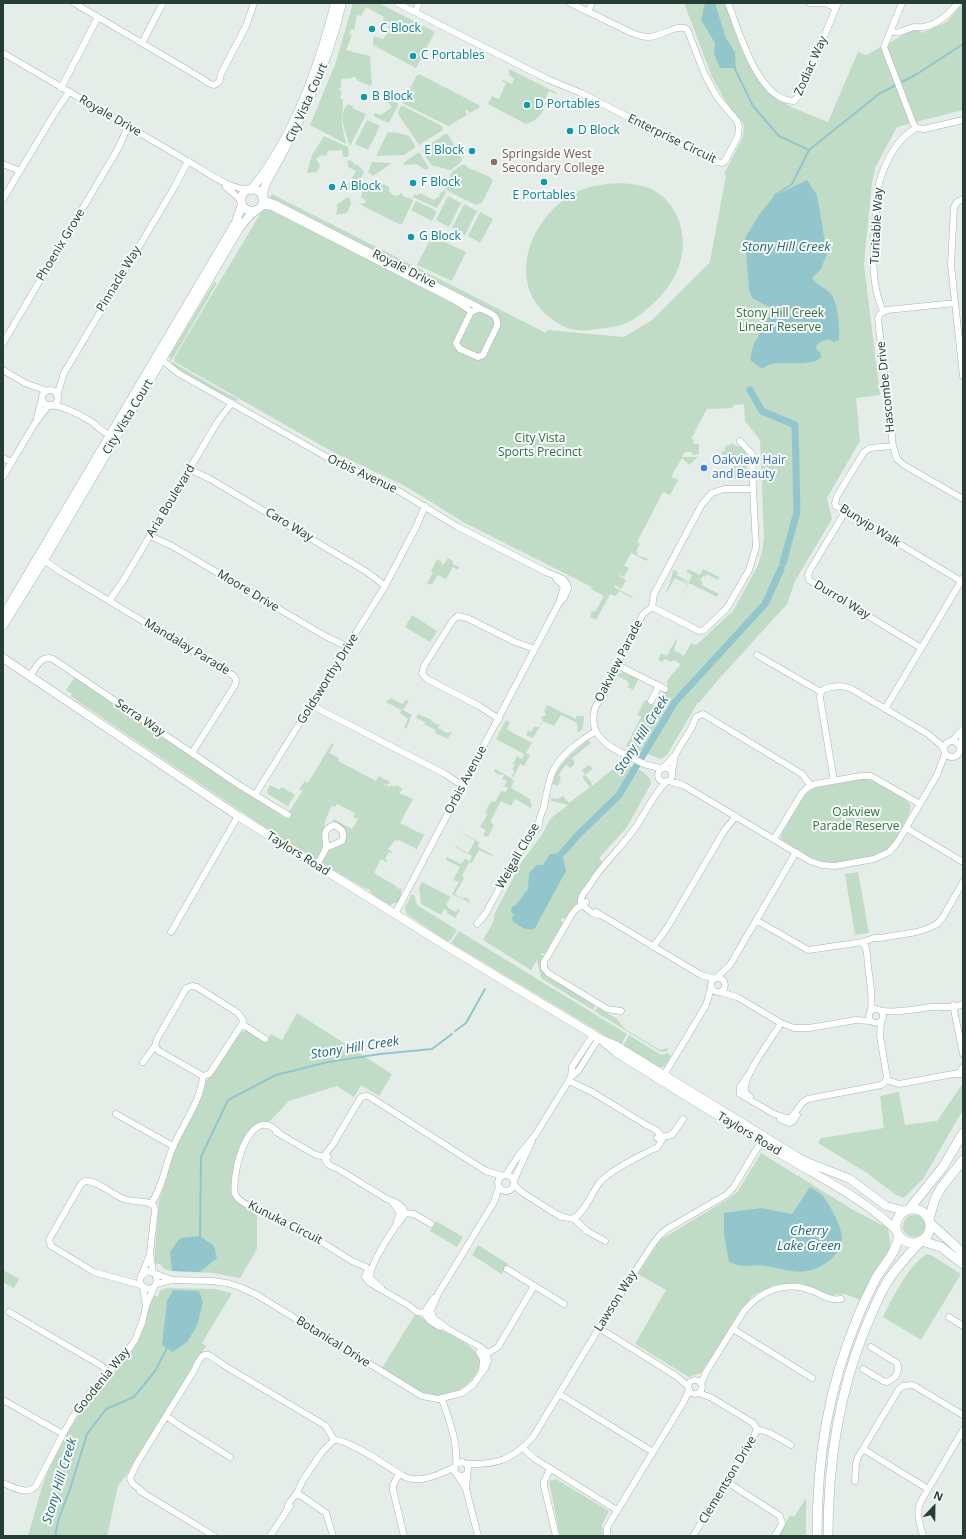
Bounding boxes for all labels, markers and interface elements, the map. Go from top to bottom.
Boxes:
place label: C Block [380,22,421,36]
marker: C Block [367,24,377,34]
street label: Zodiac Way [791,34,831,98]
place label: C Portables [421,49,485,63]
marker: C Portables [408,51,418,61]
street label: City Vista Court [283,61,331,145]
place label: B Block [372,90,413,104]
street label: Royale Drive [76,92,144,140]
marker: B Block [359,92,369,102]
place label: D Portables [535,98,600,112]
marker: D Portables [522,100,532,110]
street label: Enterprise Circuit [625,111,719,167]
place label: D Block [578,124,620,138]
marker: D Block [565,126,575,136]
place label: E Block [424,144,464,158]
marker: E Block [467,146,477,156]
place label: Springside West Secondary College [502,148,605,176]
marker: Springside West Secondary College [489,157,499,167]
place label: F Block [421,176,460,190]
marker: E Portables [539,177,549,187]
marker: F Block [408,178,418,188]
place label: A Block [340,180,381,194]
marker: A Block [327,182,337,192]
street label: Turitable Way [868,187,886,265]
place label: E Portables [513,189,575,203]
street label: Phoenix Grove [34,206,88,284]
place label: G Block [419,230,461,244]
marker: G Block [406,232,416,242]
water label: Stony Hill Creek [741,239,831,255]
street label: Pinnacle Way [94,244,144,314]
street label: Royale Drive [370,247,438,291]
park label: Stony Hill Creek Linear Reserve [736,307,824,335]
street label: Hascombe Drive [874,341,898,433]
street label: City Vista Court [100,377,156,457]
park label: City Vista Sports Precinct [498,432,582,460]
street label: Orbis Avenue [325,452,399,496]
place label: Oakview Hair and Beauty [712,454,786,482]
street label: Aria Boulevard [144,462,198,540]
marker: Oakview Hair and Beauty [699,463,709,473]
street label: Bunyip Walk [837,502,903,550]
street label: Caro Way [262,505,316,545]
street label: Moore Drive [215,567,281,615]
street label: Durrol Way [811,578,873,622]
street label: Mandalay Parade [142,616,232,678]
street label: Oakview Parade [592,618,646,704]
street label: Goldsworthy Drive [294,631,362,727]
water label: Stony Hill Creek [612,693,672,777]
street label: Serra Way [112,696,168,740]
street label: Orbis Avenue [442,743,490,817]
park label: Oakview Parade Reserve [813,806,899,834]
street label: Weigall Close [493,821,543,891]
street label: Taylors Road [264,829,332,879]
water label: Stony Hill Creek [310,1033,400,1063]
street label: Taylors Road [714,1109,784,1159]
street label: Kunuka Circuit [245,1198,325,1248]
water label: Cherry Lake Green [777,1223,841,1254]
street label: Lawson Way [592,1268,640,1334]
street label: Botanical Drive [293,1314,373,1370]
street label: Goodenia Way [71,1345,133,1417]
street label: Clementson Drive [696,1434,760,1526]
water label: Stony Hill Creek [40,1436,80,1526]
north arrow [914,1487,954,1527]
text: N [932,1487,946,1504]

